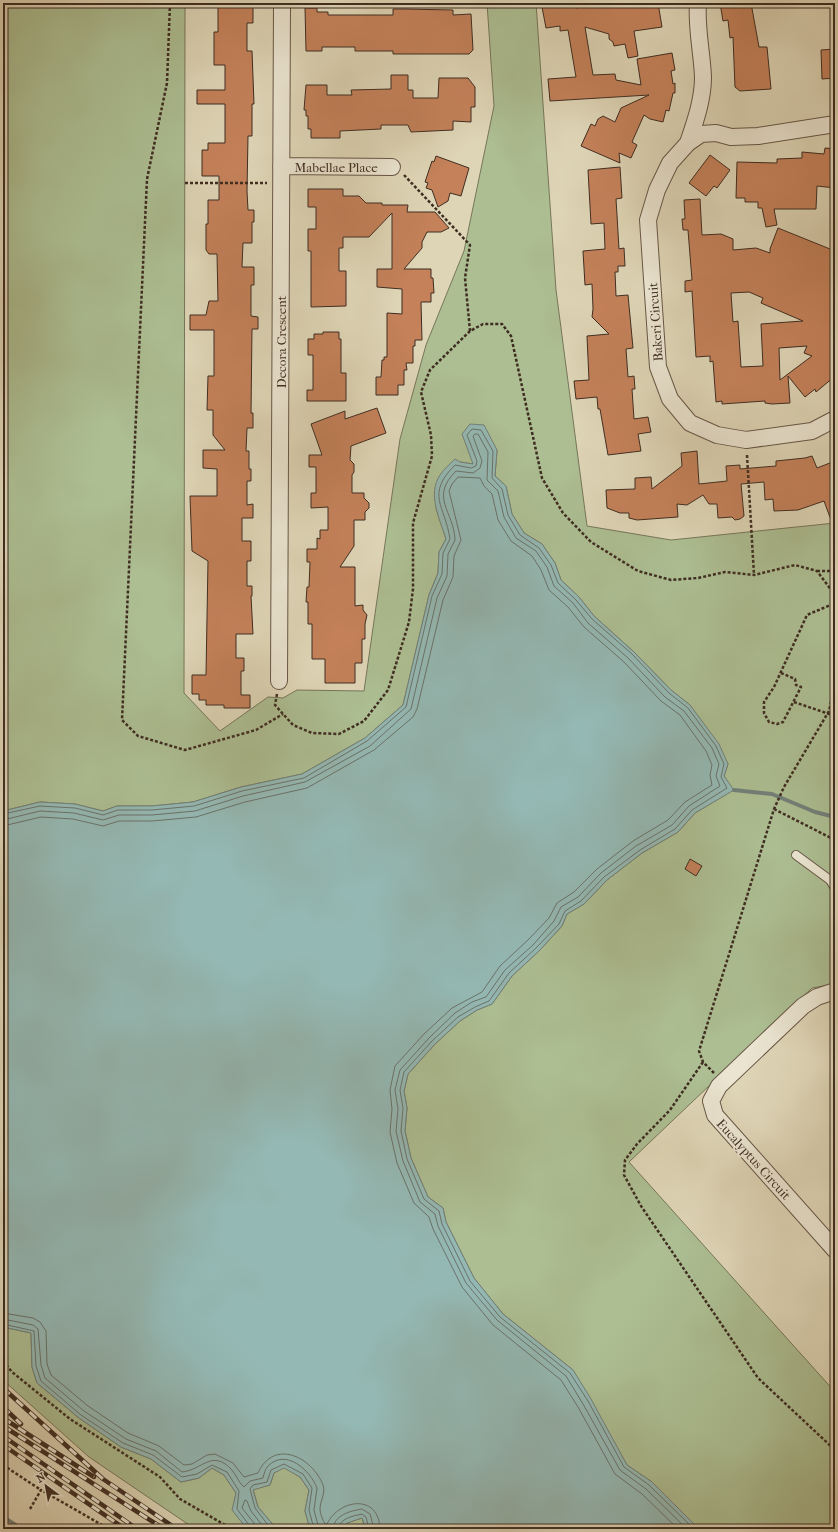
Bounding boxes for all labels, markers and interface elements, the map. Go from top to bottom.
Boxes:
street label: Mabellae Place [294,160,378,175]
street label: Bakeri Circuit [645,282,666,362]
street label: Decora Crescent [274,295,289,388]
street label: Eucalyptus Circuit [713,1116,794,1203]
north arrow [26,1466,66,1506]
text: N [34,1470,48,1486]

